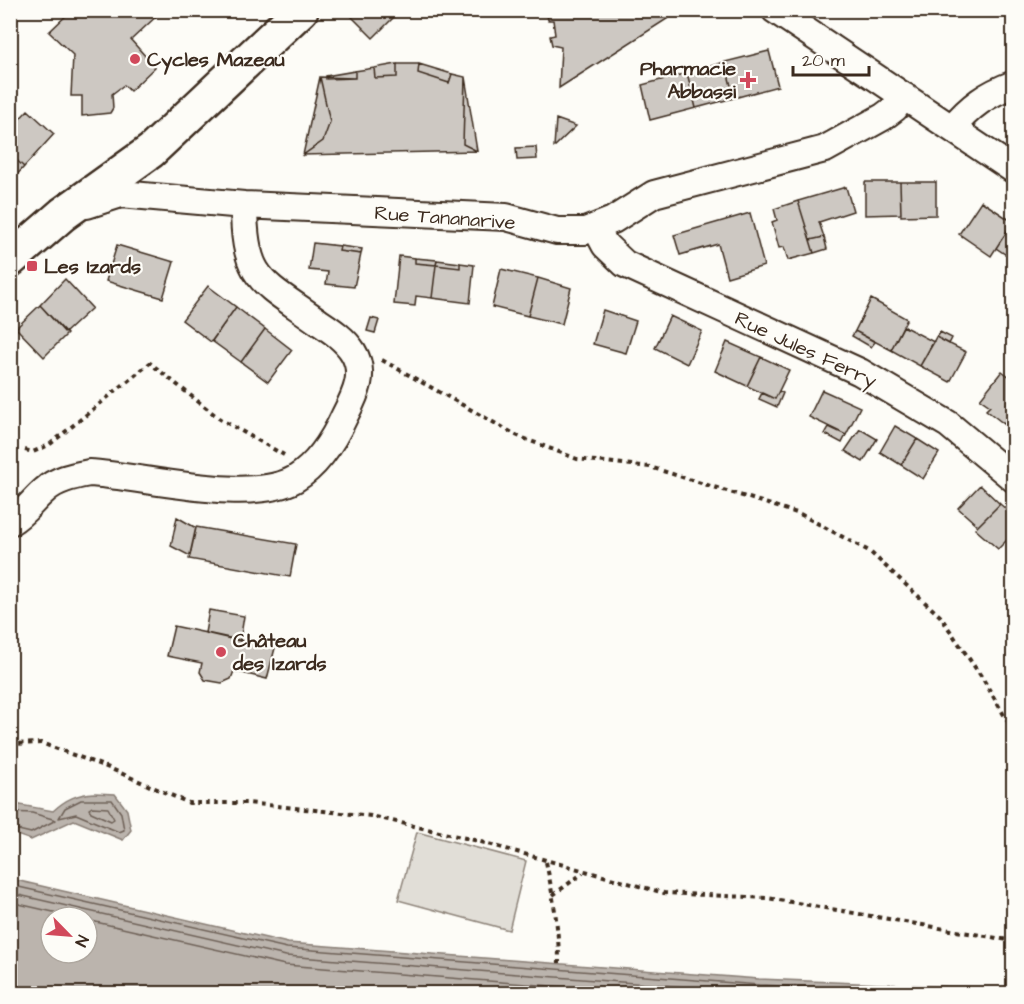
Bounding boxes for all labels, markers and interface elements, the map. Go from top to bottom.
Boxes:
scale bar [793,39,870,77]
place label: Cycles Mazeau [147,46,285,75]
text: 20 m [802,48,845,73]
marker: Cycles Mazeau [128,52,142,66]
place label: Pharmacie Abbassi [640,55,737,106]
marker: Pharmacie Abbassi [741,73,755,87]
street label: Rue Tananarive [373,199,517,237]
place label: Les Izards [44,253,141,281]
marker: Les Izards [25,259,39,273]
street label: Rue Jules Ferry [730,305,881,396]
place label: Château des Izards [232,627,327,678]
marker: Château des Izards [214,645,228,659]
north arrow [39,905,99,965]
text: N [70,932,94,950]

